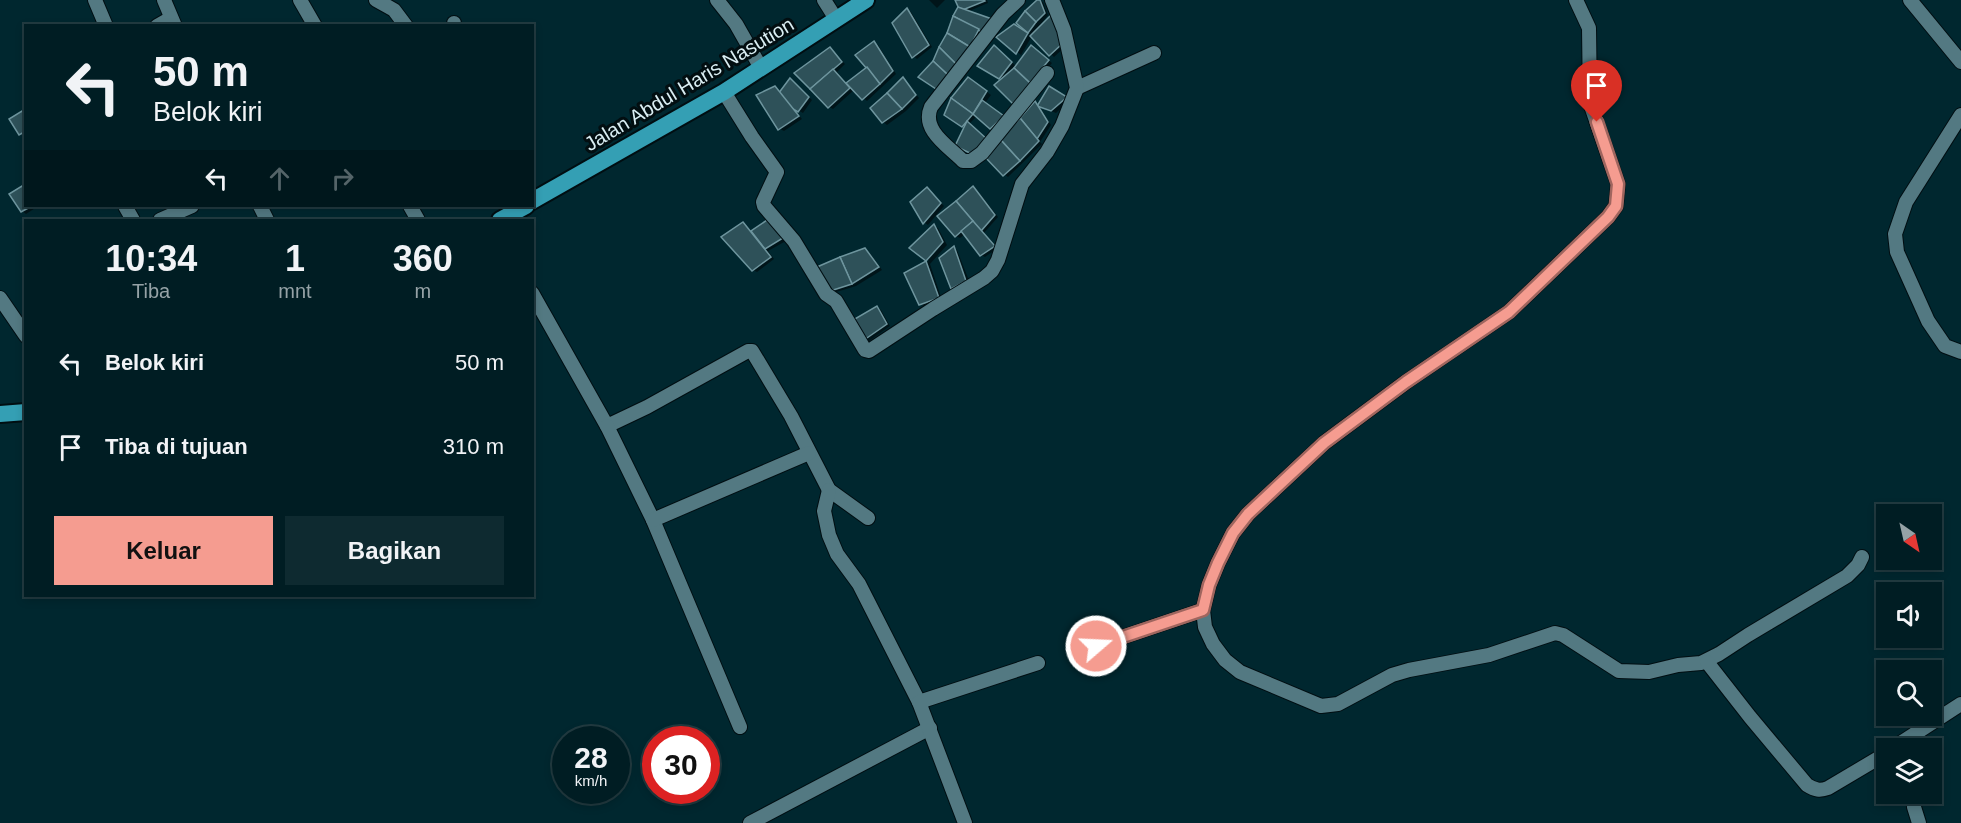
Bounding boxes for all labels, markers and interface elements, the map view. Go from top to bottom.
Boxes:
street label: Jalan Abdul Haris Nasution [580,13,798,155]
icon: left [54,48,132,126]
text: 50 m [153,48,249,95]
pin [1571,60,1622,122]
icon: arrive [1580,69,1613,102]
text: Belok kiri [153,97,263,127]
icon: left [200,162,233,195]
icon: ahead [263,162,296,195]
icon: right [326,162,359,195]
text: 10:34 [105,238,197,279]
text: 1 [285,238,305,279]
text: 360 [393,238,453,279]
text: Tiba [132,280,170,302]
text: mnt [278,280,312,302]
text: m [415,280,431,302]
icon: left [54,347,87,380]
text: Belok kiri [105,350,204,375]
text: 50 m [455,350,504,375]
icon: arrive [54,431,87,464]
text: Tiba di tujuan [105,434,248,459]
text: 310 m [443,434,504,459]
north arrow [1876,504,1942,570]
map controls [1876,504,1942,804]
button: Keluar [54,516,273,585]
button: Bagikan [285,516,504,585]
button: sound [1876,582,1942,648]
position arrow [1064,614,1128,678]
button: search [1876,660,1942,726]
speed limit sign: 30 [642,726,720,804]
button: layers [1876,738,1942,804]
text: 28 [574,741,608,774]
text: km/h [575,772,607,789]

